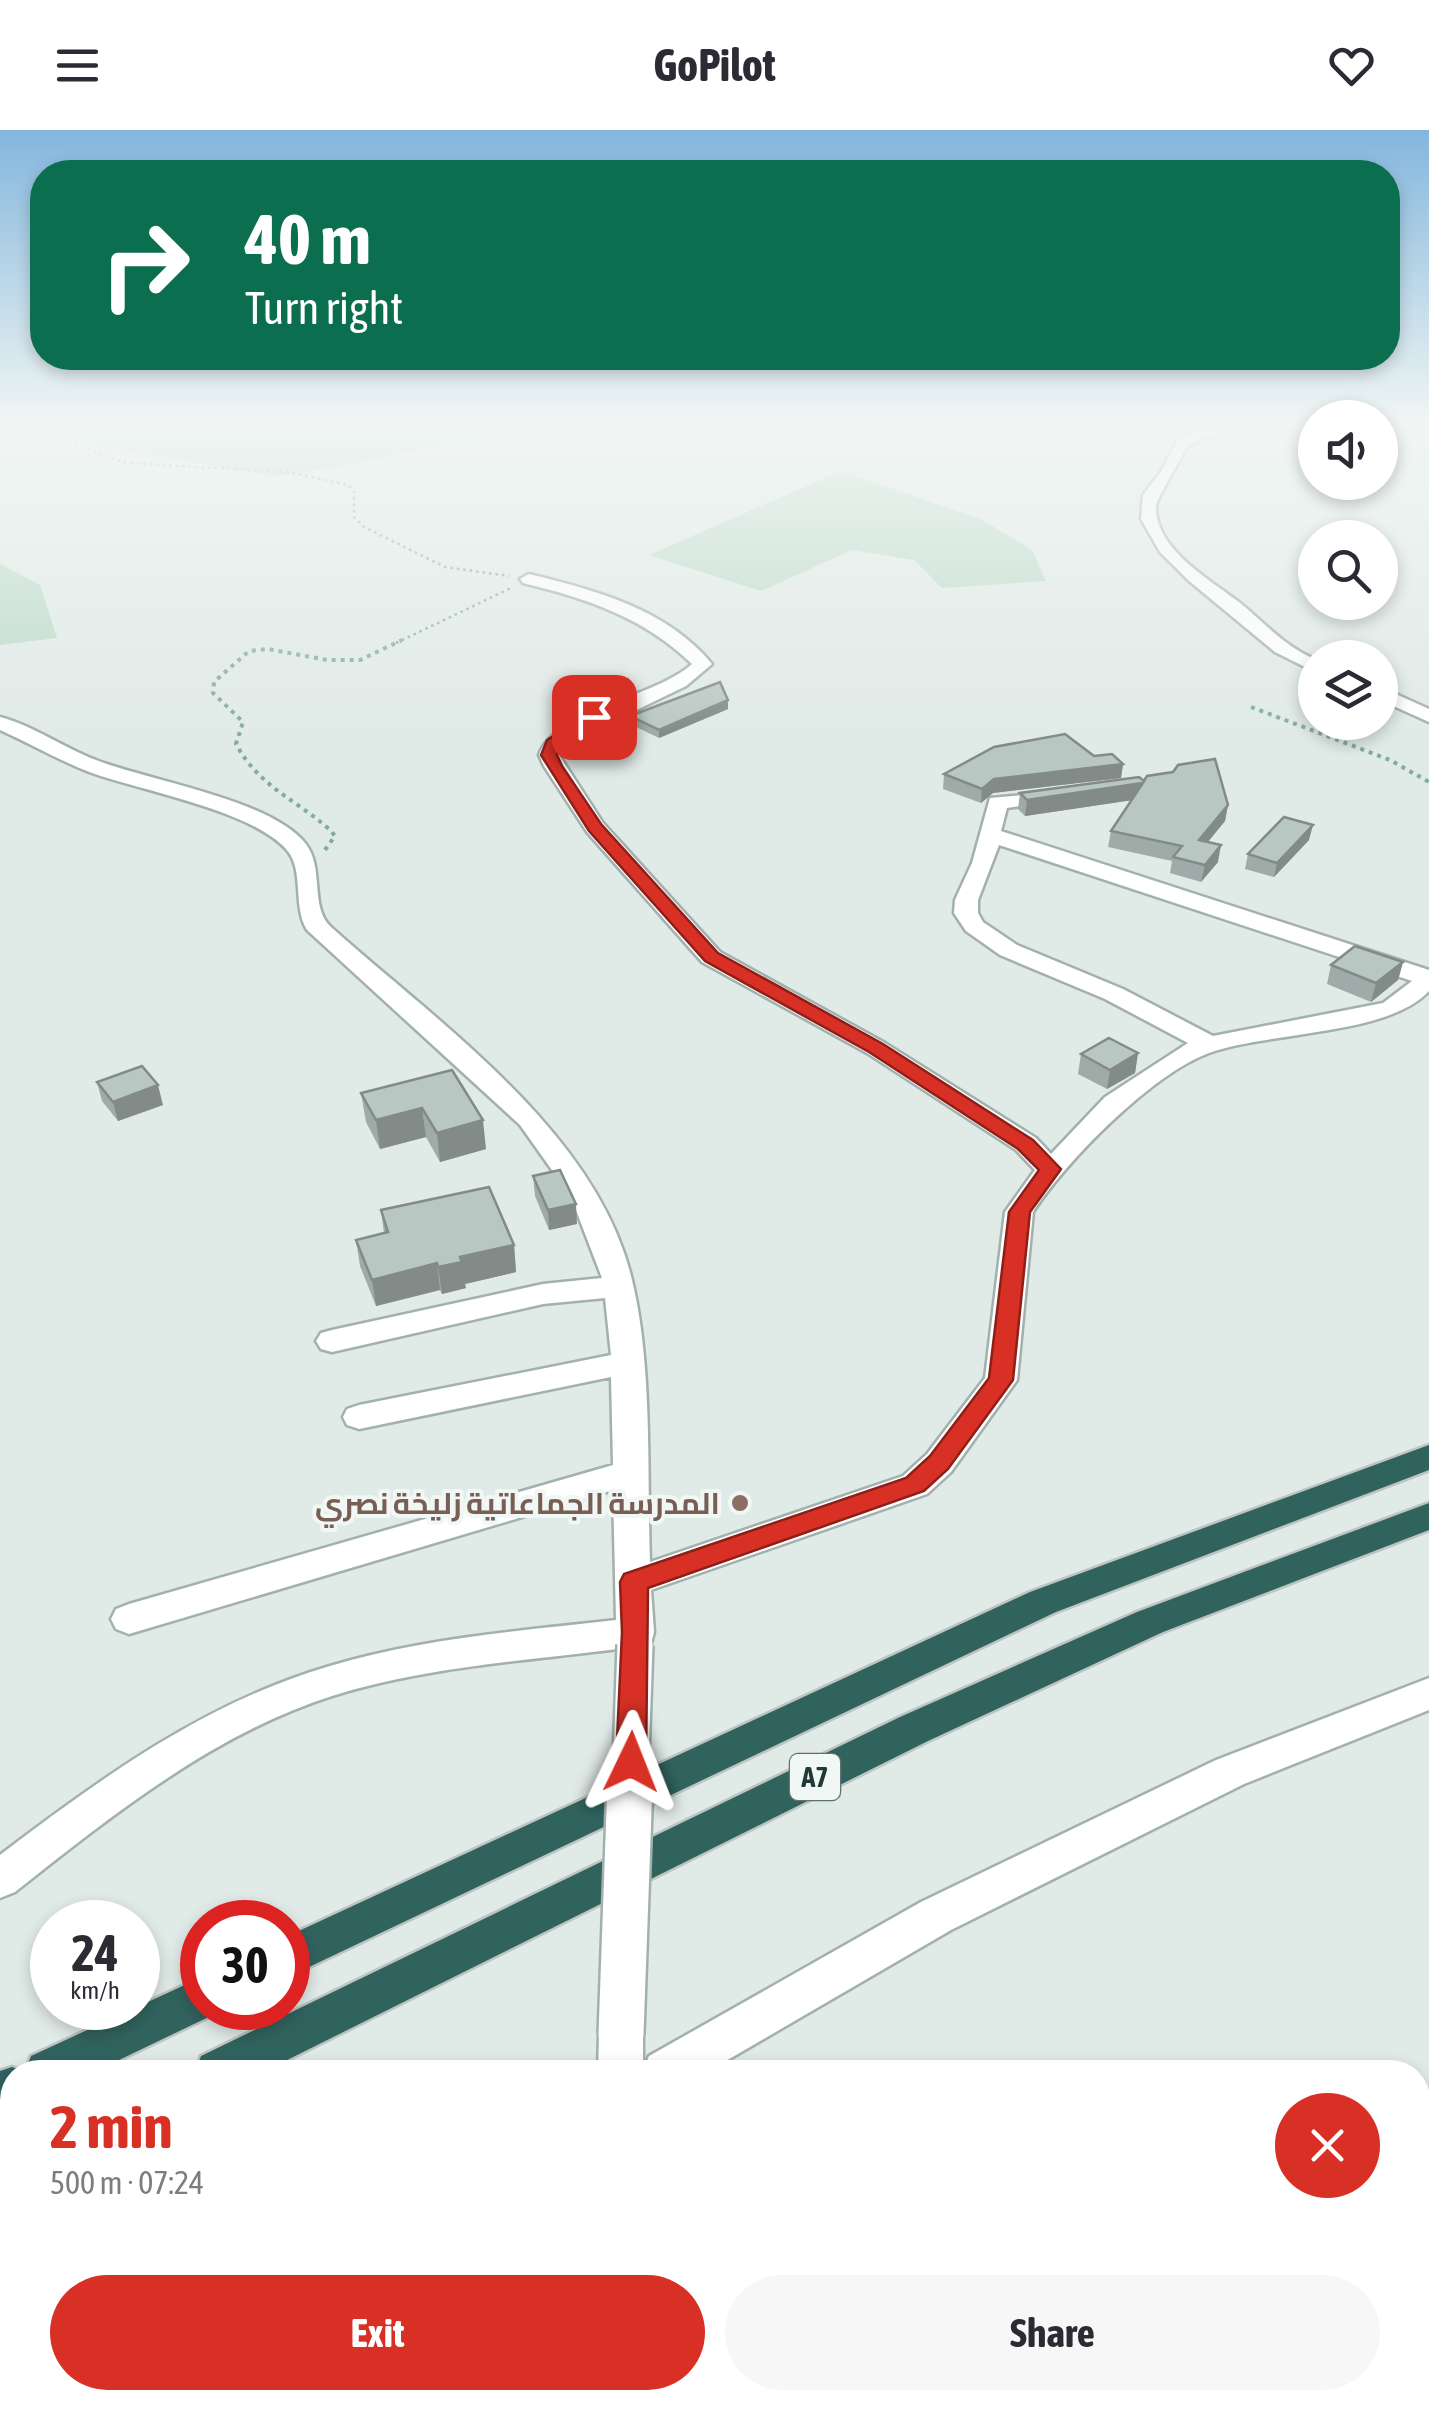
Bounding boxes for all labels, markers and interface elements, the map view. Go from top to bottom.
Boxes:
icon: menu [50,38,105,93]
icon: heart [1324,38,1379,93]
text: GoPilot [653,39,776,91]
text: 40 m [245,199,371,279]
icon: right [80,200,210,330]
text: Turn right [245,282,403,334]
map controls [1298,400,1398,740]
button: sound [1298,400,1398,500]
button: search [1298,520,1398,620]
button: layers [1298,640,1398,740]
pin [552,675,637,760]
icon: arrive [567,690,622,745]
place label: المدرسة الجماعاتية زليخة نصري [315,1486,720,1528]
marker: المدرسة الجماعاتية زليخة نصري [729,1492,751,1514]
position arrow [579,1710,683,1814]
road number: A7 [790,1754,840,1800]
speed limit sign: 30 [180,1900,310,2030]
text: 24 [71,1924,118,1982]
text: km/h [70,1976,120,2004]
text: 2 min [50,2092,173,2161]
button: close [1275,2093,1380,2198]
text: 500 m · 07:24 [50,2164,204,2201]
button: Exit [50,2275,705,2390]
button: Share [725,2275,1380,2390]

